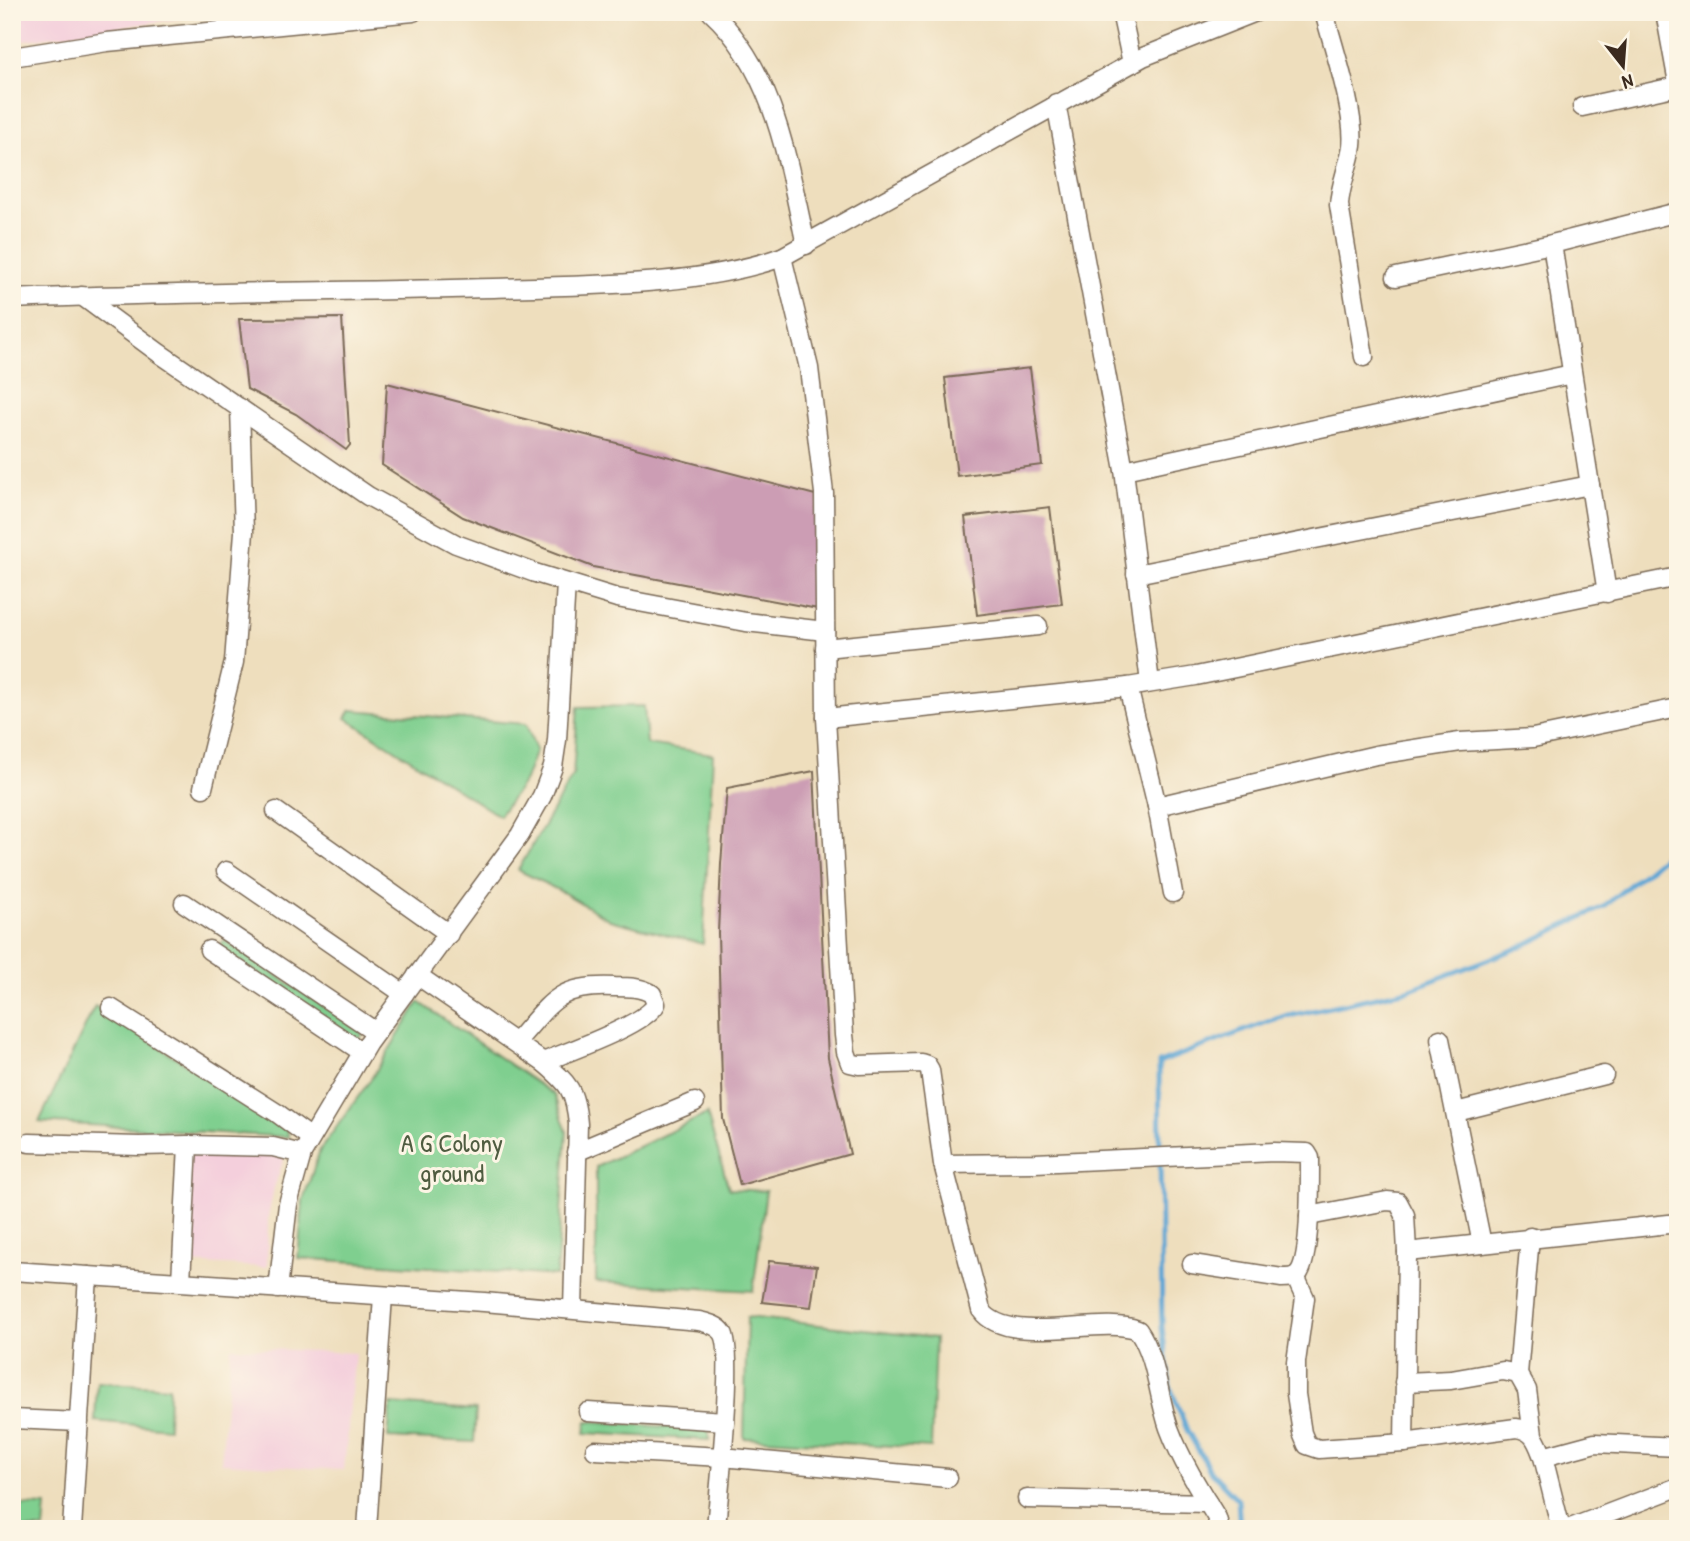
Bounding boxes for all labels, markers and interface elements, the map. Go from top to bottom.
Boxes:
north arrow [1588,32,1658,102]
text: N [1619,68,1637,96]
park label: A G Colony ground [401,1125,503,1190]

